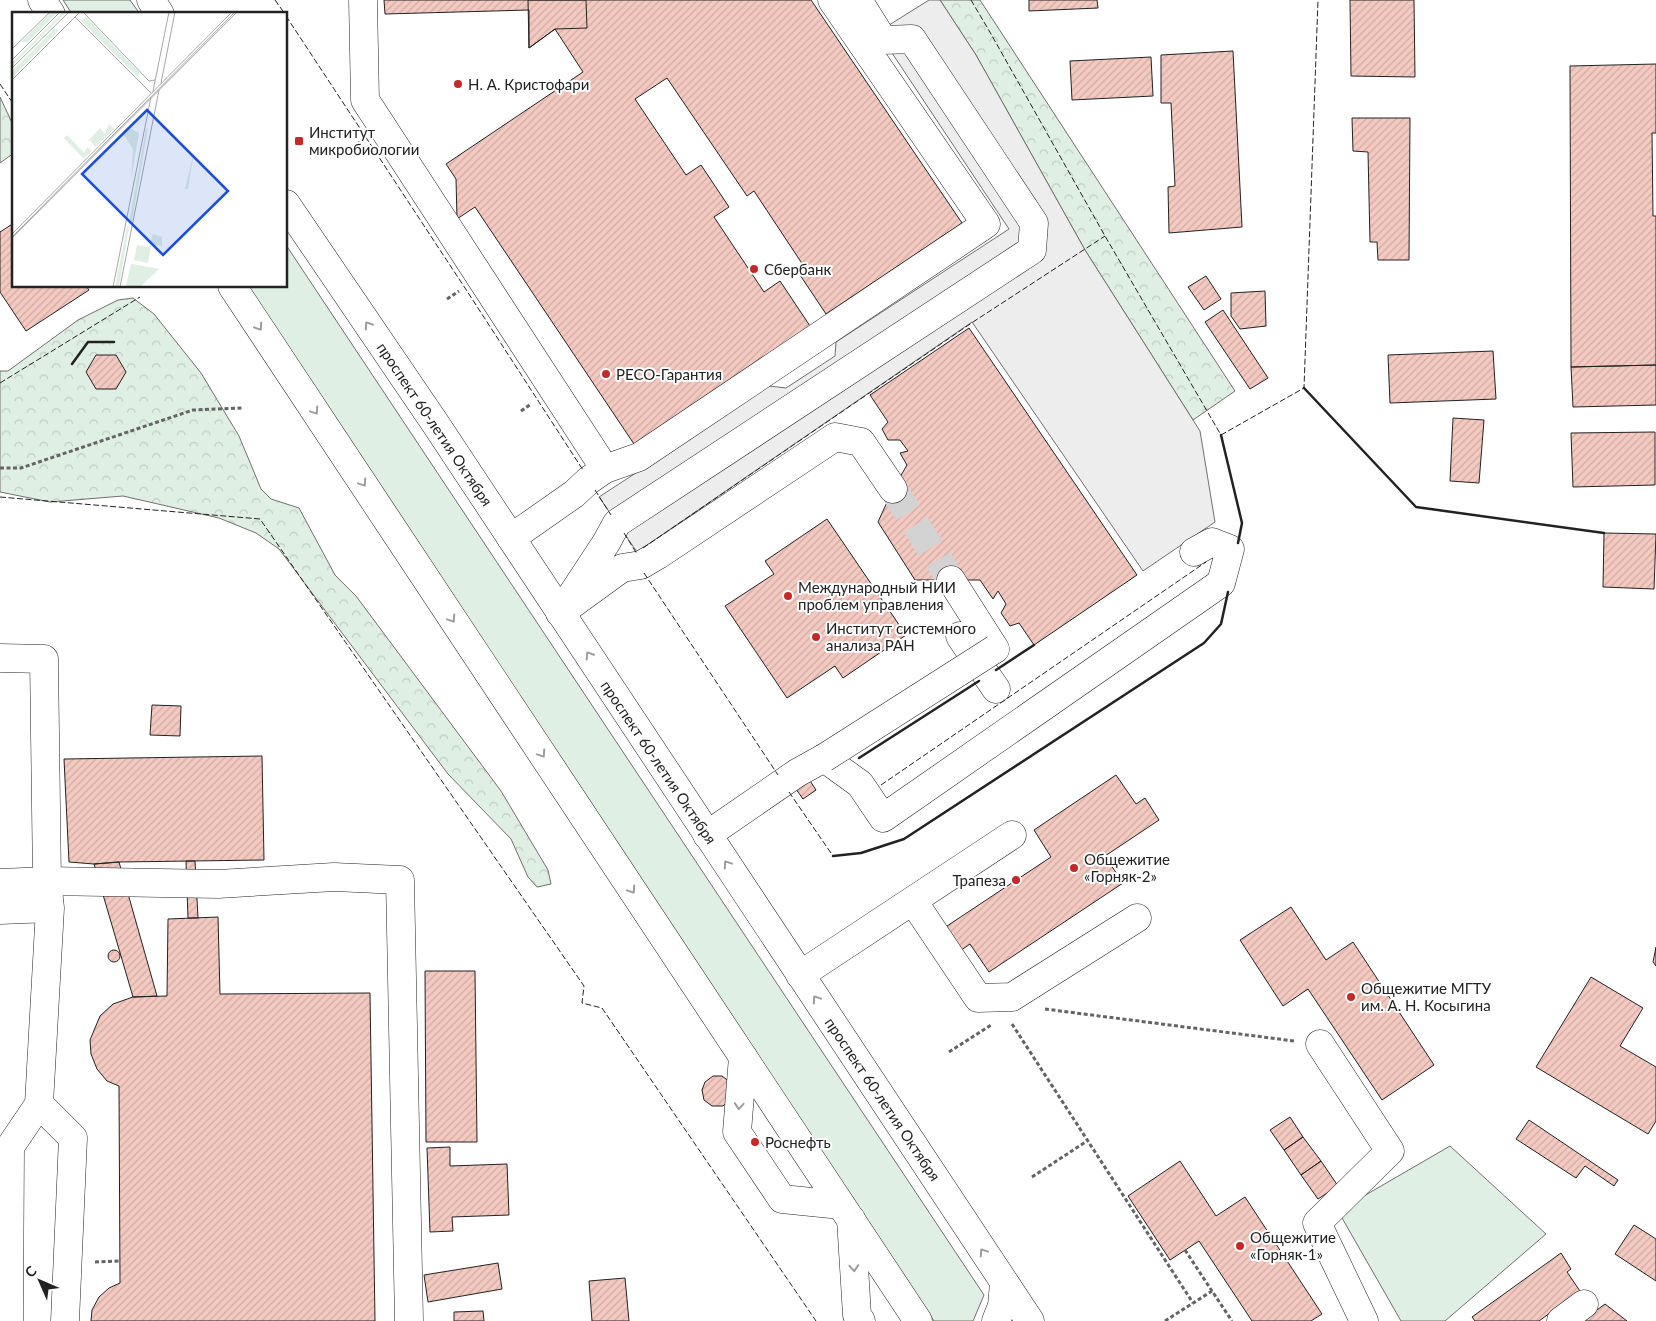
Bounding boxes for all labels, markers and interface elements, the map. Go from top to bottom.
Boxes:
inset map [12,12,288,288]
place label: Н. А. Кристофари [468,75,589,93]
marker: Н. А. Кристофари [452,78,464,90]
place label: Институт микробиологии [309,123,419,158]
marker: Институт микробиологии [293,135,305,147]
place label: Сбербанк [764,260,832,278]
marker: Сбербанк [748,263,760,275]
one-way arrow [365,321,374,331]
one-way arrow [252,322,262,331]
street label: проспект 60-летия Октября [374,339,496,509]
place label: РЕСО-Гарантия [616,365,722,383]
marker: РЕСО-Гарантия [600,368,612,380]
one-way arrow [309,406,318,415]
one-way arrow [356,478,366,487]
place label: Международный НИИ проблем управления [798,578,956,613]
marker: Международный НИИ проблем управления [782,590,794,602]
one-way arrow [446,614,456,623]
place label: Институт системного анализа РАН [826,619,976,654]
marker: Институт системного анализа РАН [810,631,822,643]
one-way arrow [585,652,595,661]
street label: проспект 60-летия Октября [598,677,720,847]
one-way arrow [536,749,545,758]
place label: Общежитие «Горняк-2» [1084,850,1170,885]
one-way arrow [723,860,733,869]
marker: Общежитие «Горняк-2» [1068,862,1080,874]
place label: Трапеза [952,871,1006,889]
marker: Трапеза [1010,874,1022,886]
one-way arrow [626,884,635,893]
place label: Общежитие МГТУ им. А. Н. Косыгина [1361,979,1492,1014]
marker: Общежитие МГТУ им. А. Н. Косыгина [1345,991,1357,1003]
one-way arrow [813,996,823,1005]
street label: проспект 60-летия Октября [822,1014,944,1184]
one-way arrow [734,1102,745,1110]
place label: Роснефть [765,1133,831,1151]
marker: Роснефть [749,1136,761,1148]
place label: Общежитие «Горняк-1» [1250,1228,1336,1263]
marker: Общежитие «Горняк-1» [1234,1240,1246,1252]
one-way arrow [980,1248,990,1257]
north arrow [15,1256,65,1306]
text: С [21,1262,40,1281]
one-way arrow [848,1264,859,1272]

